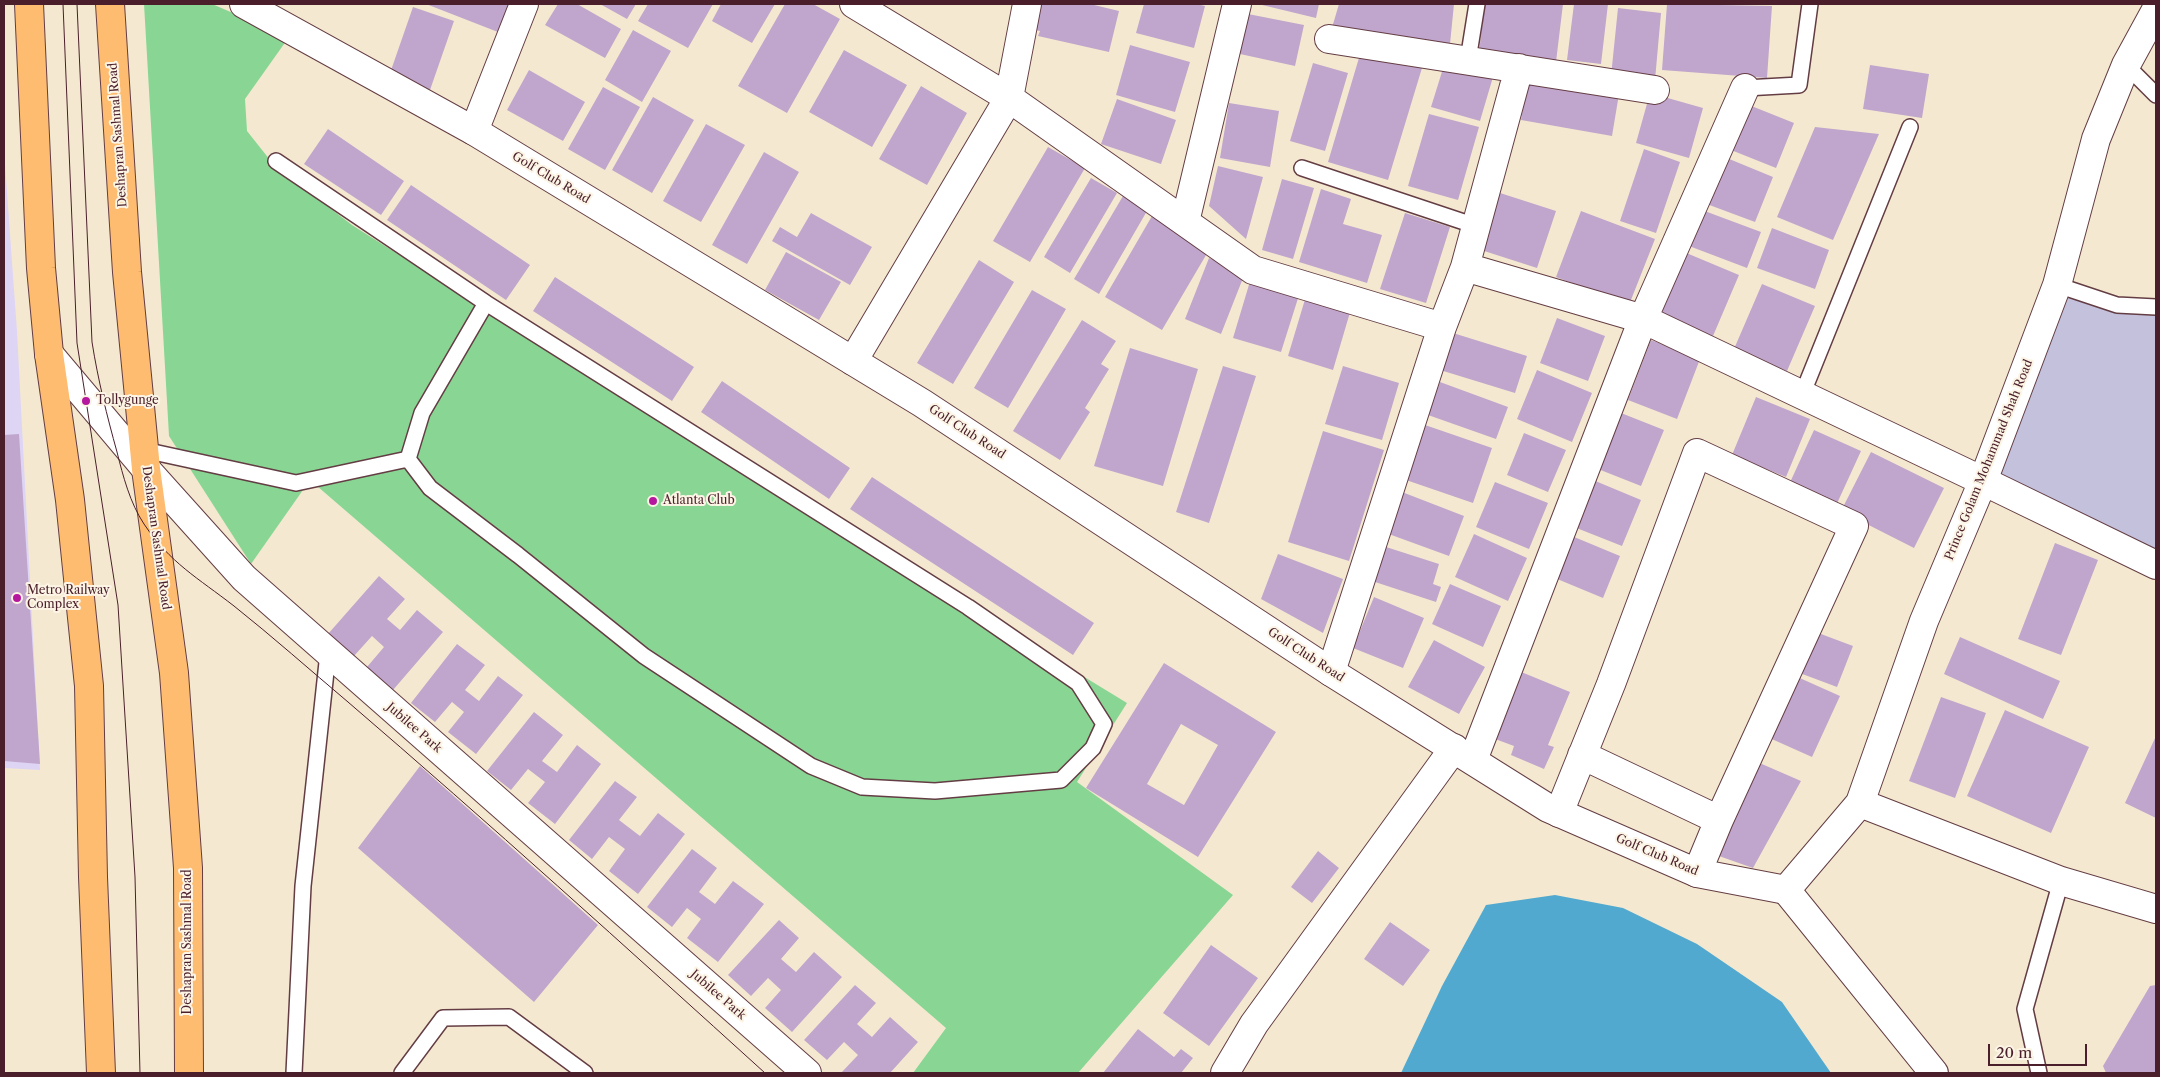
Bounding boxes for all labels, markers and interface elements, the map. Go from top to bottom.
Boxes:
street label: Deshapran Sashmal Road [106,62,130,208]
street label: Golf Club Road [509,149,593,207]
street label: Prince Golam Mohammad Shah Road [1942,358,2036,562]
place label: Tollygunge [96,394,159,408]
marker: Tollygunge [80,395,92,407]
street label: Golf Club Road [926,402,1008,462]
street label: Deshapran Sashmal Road [139,465,173,611]
place label: Atlanta Club [663,494,735,508]
marker: Atlanta Club [647,495,659,507]
place label: Metro Railway Complex [27,584,110,612]
marker: Metro Railway Complex [11,592,23,604]
street label: Golf Club Road [1265,625,1347,685]
street label: Jubilee Park [383,700,445,756]
street label: Golf Club Road [1614,831,1700,879]
street label: Deshapran Sashmal Road [181,869,195,1015]
street label: Jubilee Park [687,967,749,1023]
scale bar [1990,1034,2089,1066]
text: 20 m [1996,1043,2032,1062]

